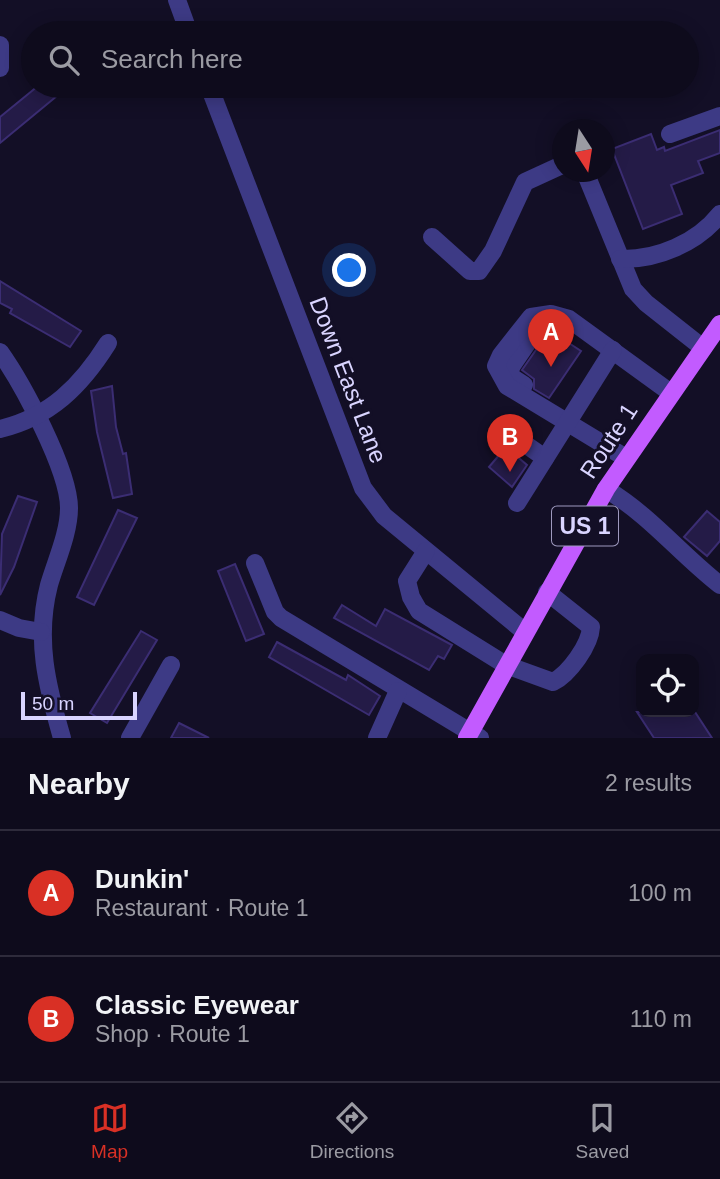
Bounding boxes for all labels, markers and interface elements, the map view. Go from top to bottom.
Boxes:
search box [21,21,699,98]
icon: search [45,41,83,79]
text: Search here [101,44,243,74]
north arrow [552,119,615,182]
your location [332,253,366,287]
street label: Down East Lane [304,293,393,467]
pin: A [528,309,574,367]
street label: Route 1 [574,398,643,483]
pin: B [487,414,533,472]
road number: US 1 [552,506,618,546]
map controls [636,654,699,717]
button: locate [636,654,699,717]
scale bar [21,689,136,721]
text: 50 m [32,693,74,714]
text: Nearby [28,767,130,800]
text: 2 results [605,770,692,796]
text: Dunkin' [95,864,189,894]
text: A [43,880,59,906]
text: 100 m [628,880,692,906]
text: Restaurant · Route 1 [95,895,309,921]
text: Classic Eyewear [95,990,299,1020]
text: B [43,1006,59,1032]
text: 110 m [630,1006,692,1032]
text: Shop · Route 1 [95,1021,250,1047]
tab: Map [91,1099,129,1163]
tab: Directions [310,1099,394,1163]
tab: Saved [575,1099,629,1163]

